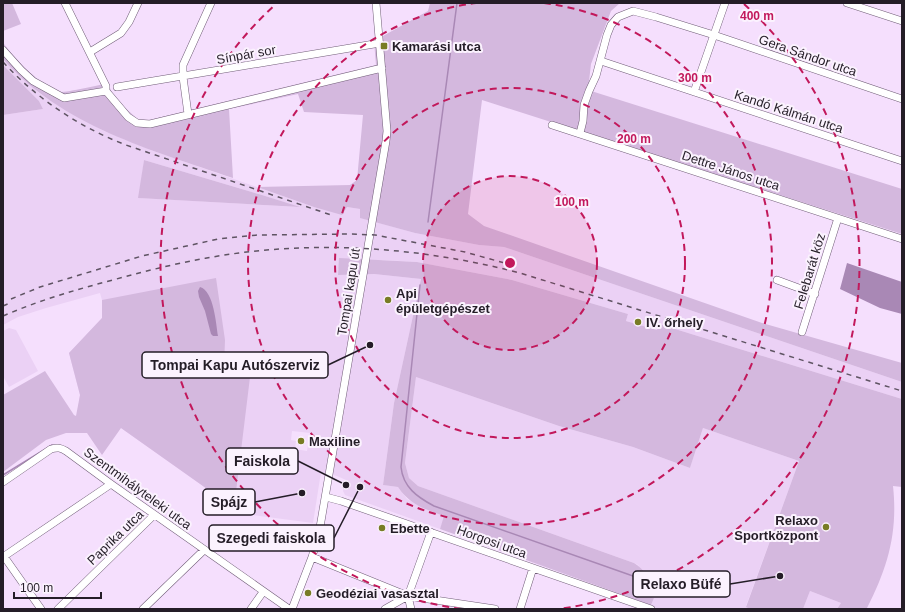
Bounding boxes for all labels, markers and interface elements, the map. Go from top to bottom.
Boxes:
text: 400 m [740,9,774,23]
street label: Gera Sándor utca [757,32,860,80]
place label: Kamarási utca [392,39,482,54]
marker: Kamarási utca [379,41,389,51]
street label: Sínpár sor [215,42,278,67]
text: 300 m [678,71,712,85]
street label: Kandó Kálmán utca [733,87,846,136]
text: 200 m [617,132,651,146]
street label: Dettre János utca [680,148,782,194]
text: 100 m [555,195,589,209]
street label: Felebarát köz [791,231,828,311]
street label: Tompai kapu út [334,247,363,337]
centre of rings [503,256,517,270]
place label: Api épületgépészet [396,286,491,316]
marker: Api épületgépészet [383,295,393,305]
place label: IV. őrhely [646,315,704,330]
marker: IV. őrhely [633,317,643,327]
callout: Tompai Kapu Autószerviz [142,352,328,378]
text: Tompai Kapu Autószerviz [150,357,320,373]
place label: Maxiline [309,434,360,449]
marker: Maxiline [296,436,306,446]
street label: Szentmihályteleki utca [81,444,195,533]
callout: Faiskola [226,448,298,474]
text: Faiskola [234,453,290,469]
callout: Spájz [203,489,255,515]
text: Spájz [211,494,247,510]
street label: Paprika utca [84,506,147,568]
place label: Relaxo Sportközpont [734,513,819,543]
place label: Ebette [390,521,430,536]
street label: Horgosi utca [455,522,529,561]
marker: Relaxo Sportközpont [821,522,831,532]
marker: Ebette [377,523,387,533]
callout: Szegedi faiskola [209,525,334,551]
text: Szegedi faiskola [217,530,326,546]
callout: Relaxo Büfé [633,571,730,597]
scale bar [14,574,101,600]
text: Relaxo Büfé [641,576,722,592]
text: 100 m [20,581,53,595]
place label: Geodéziai vasasztal [316,586,439,601]
marker: Geodéziai vasasztal [303,588,313,598]

